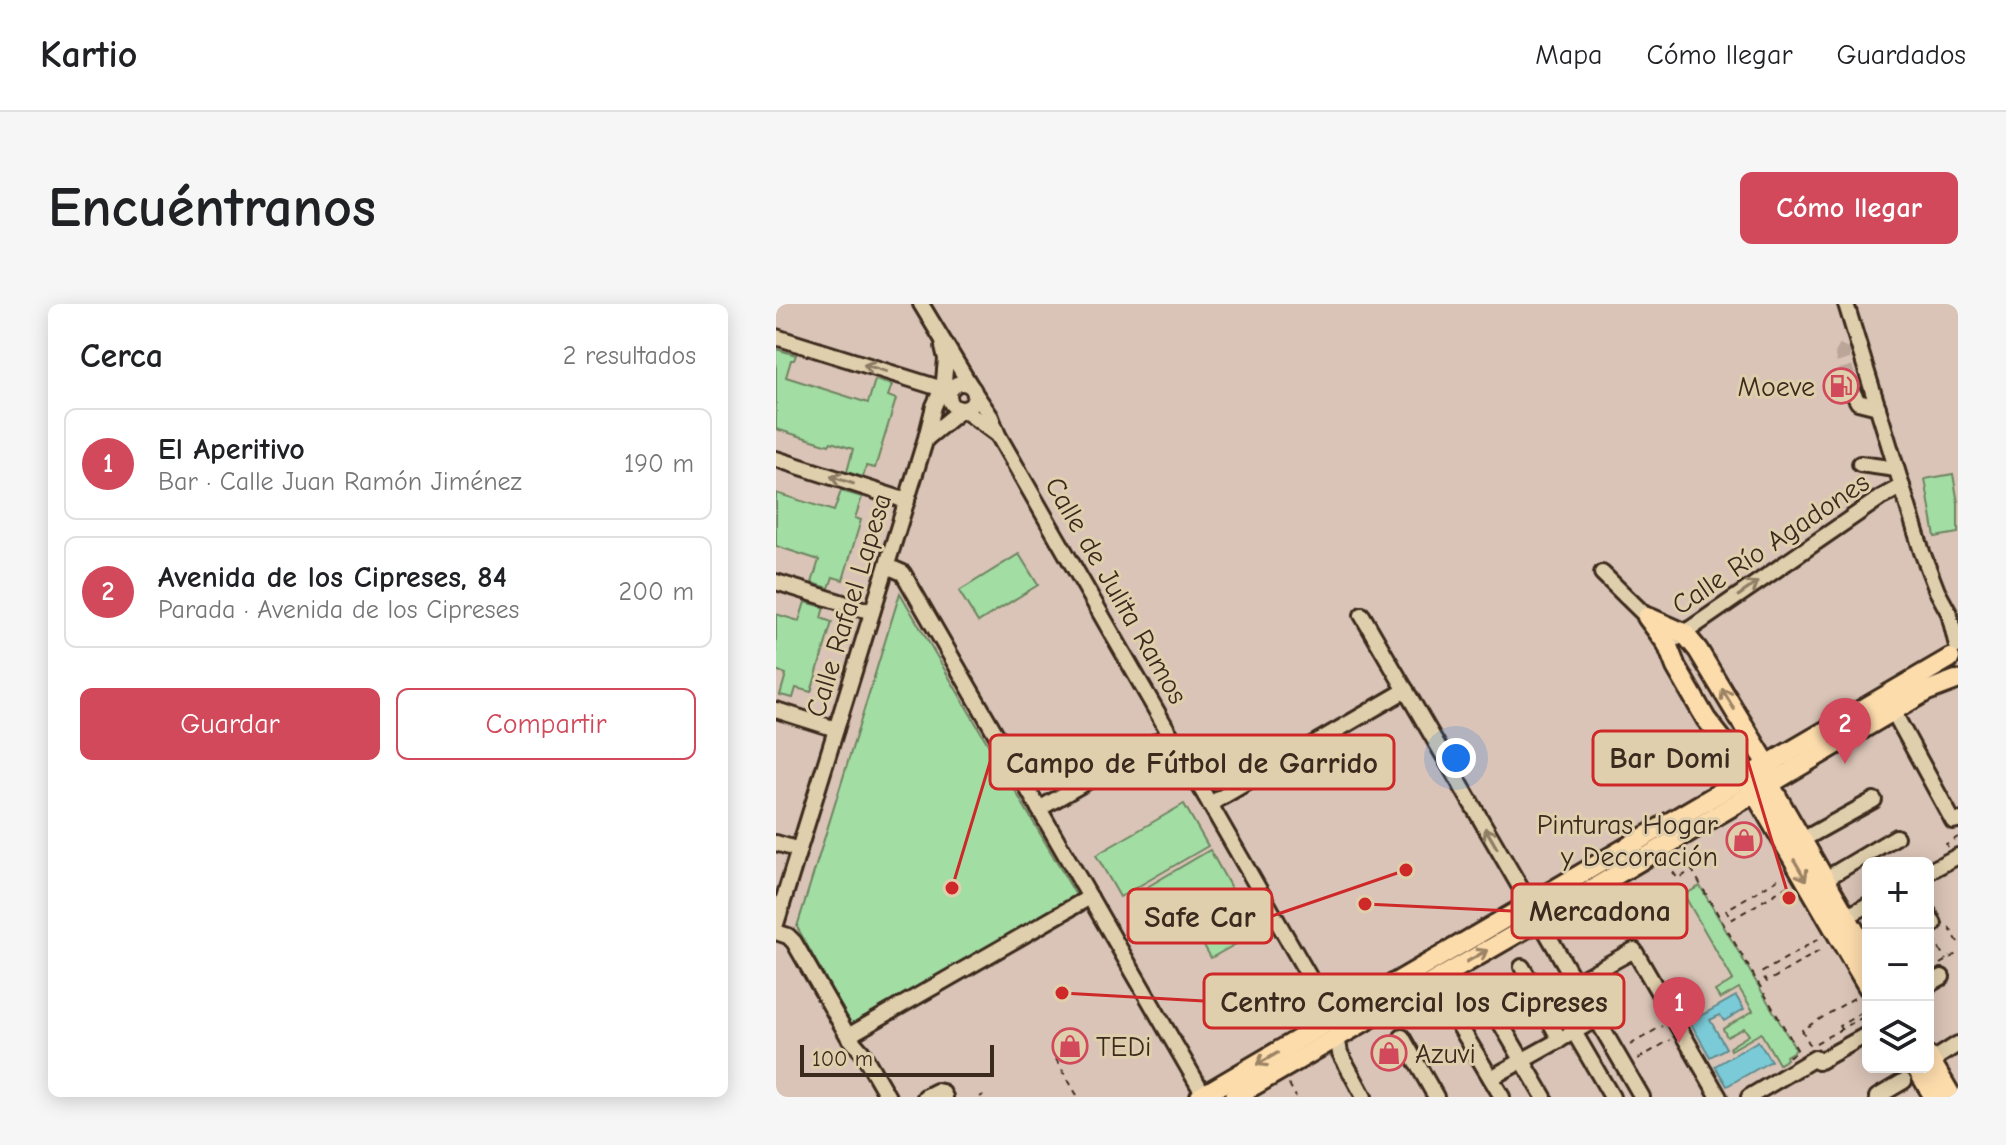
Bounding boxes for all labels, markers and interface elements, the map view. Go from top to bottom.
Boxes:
text: Kartio [40,33,137,77]
text: Mapa [1535,39,1602,71]
text: Cómo llegar [1646,39,1793,71]
text: Guardados [1837,39,1966,71]
button: Cómo llegar [1740,172,1958,244]
text: Encuéntranos [48,176,376,240]
text: Cerca [80,336,163,376]
text: 2 resultados [563,341,696,371]
one-way arrow [863,359,888,374]
fuel station icon: Moeve [1822,367,1860,405]
place label: Moeve [1738,371,1815,403]
text: El Aperitivo [158,432,305,467]
text: 1 [103,449,113,479]
text: 190 m [624,449,694,479]
street label: Calle Río Agadones [1666,466,1875,622]
text: Bar · Calle Juan Ramón Jiménez [158,467,522,497]
one-way arrow [829,472,855,487]
street label: Calle de Julita Ramos [1038,472,1194,709]
street label: Calle Rafael Lapesa [800,490,898,721]
text: Avenida de los Cipreses, 84 [158,560,507,595]
text: 2 [102,577,114,607]
text: 200 m [619,577,694,607]
one-way arrow [1736,581,1758,597]
text: Parada · Avenida de los Cipreses [158,595,519,625]
button: Guardar [80,688,380,760]
button: Compartir [396,688,696,760]
one-way arrow [1719,688,1735,711]
pin: 2 [1819,698,1871,764]
callout: Bar Domi [1593,731,1747,785]
callout: Campo de Fútbol de Garrido [990,735,1394,789]
your location [1436,738,1476,778]
text: Bar Domi [1609,741,1731,776]
text: Campo de Fútbol de Garrido [1006,746,1378,781]
place label: Pinturas Hogar y Decoración [1537,809,1718,873]
shop icon: Pinturas Hogar y Decoración [1725,821,1763,859]
one-way arrow [1483,827,1499,850]
one-way arrow [1793,857,1808,881]
map controls [1862,857,1934,1073]
button: + [1862,857,1934,929]
callout: Mercadona [1512,884,1687,938]
callout: Safe Car [1128,889,1272,943]
text: Mercadona [1529,894,1671,929]
text: Safe Car [1144,900,1256,935]
button: − [1862,929,1934,1001]
one-way arrow [1465,948,1488,964]
callout: Centro Comercial los Cipreses [1204,974,1624,1028]
pin: 1 [1653,977,1705,1043]
text: Centro Comercial los Cipreses [1220,985,1608,1020]
button: layers [1862,1001,1934,1073]
shop icon: TEDi [1051,1027,1089,1065]
place label: TEDi [1096,1031,1151,1063]
shop icon: Azuvi [1370,1034,1408,1072]
place label: Azuvi [1415,1038,1476,1070]
scale bar [800,1041,994,1077]
text: 100 m [812,1046,873,1072]
one-way arrow [1256,1051,1279,1067]

